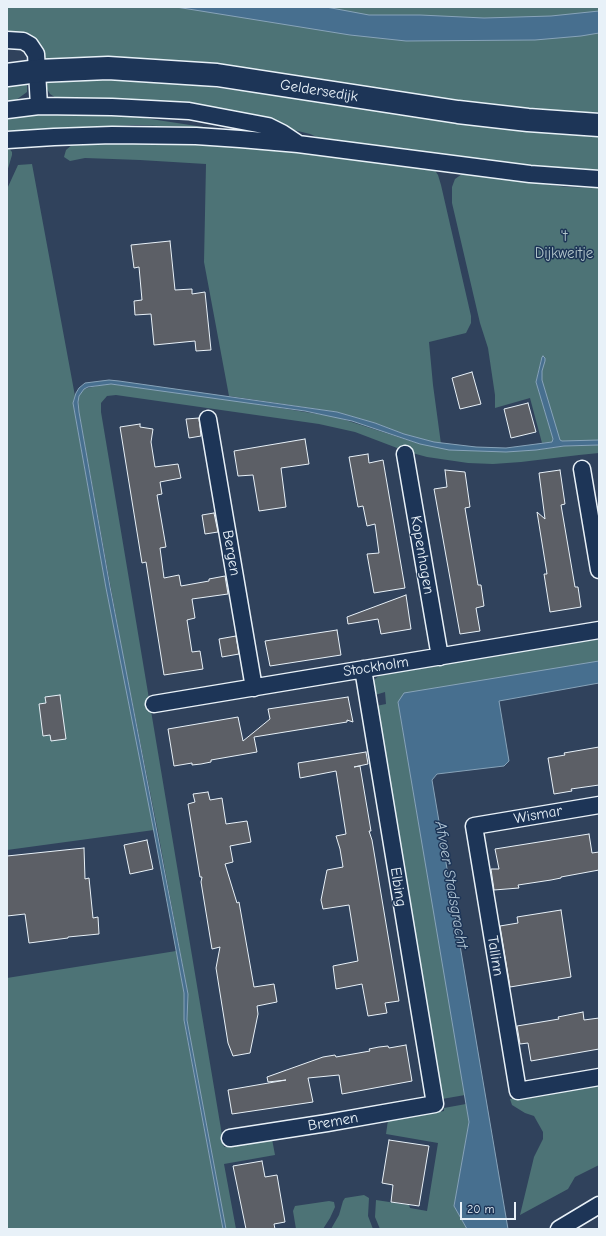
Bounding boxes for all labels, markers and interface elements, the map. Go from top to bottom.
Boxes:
street label: Geldersedijk [279,76,359,106]
park label: 't Dijkweitje [535,228,593,263]
street label: Kopenhagen [406,514,438,596]
street label: Bergen [218,529,244,577]
street label: Stockholm [342,653,410,681]
street label: Wismar [512,802,564,828]
water label: Afvoer Stadsgracht [430,820,472,950]
street label: Elbing [386,866,410,908]
street label: Tallinn [483,934,507,978]
street label: Bremen [306,1109,360,1135]
scale bar [462,1194,518,1220]
text: 20 m [467,1202,495,1216]

